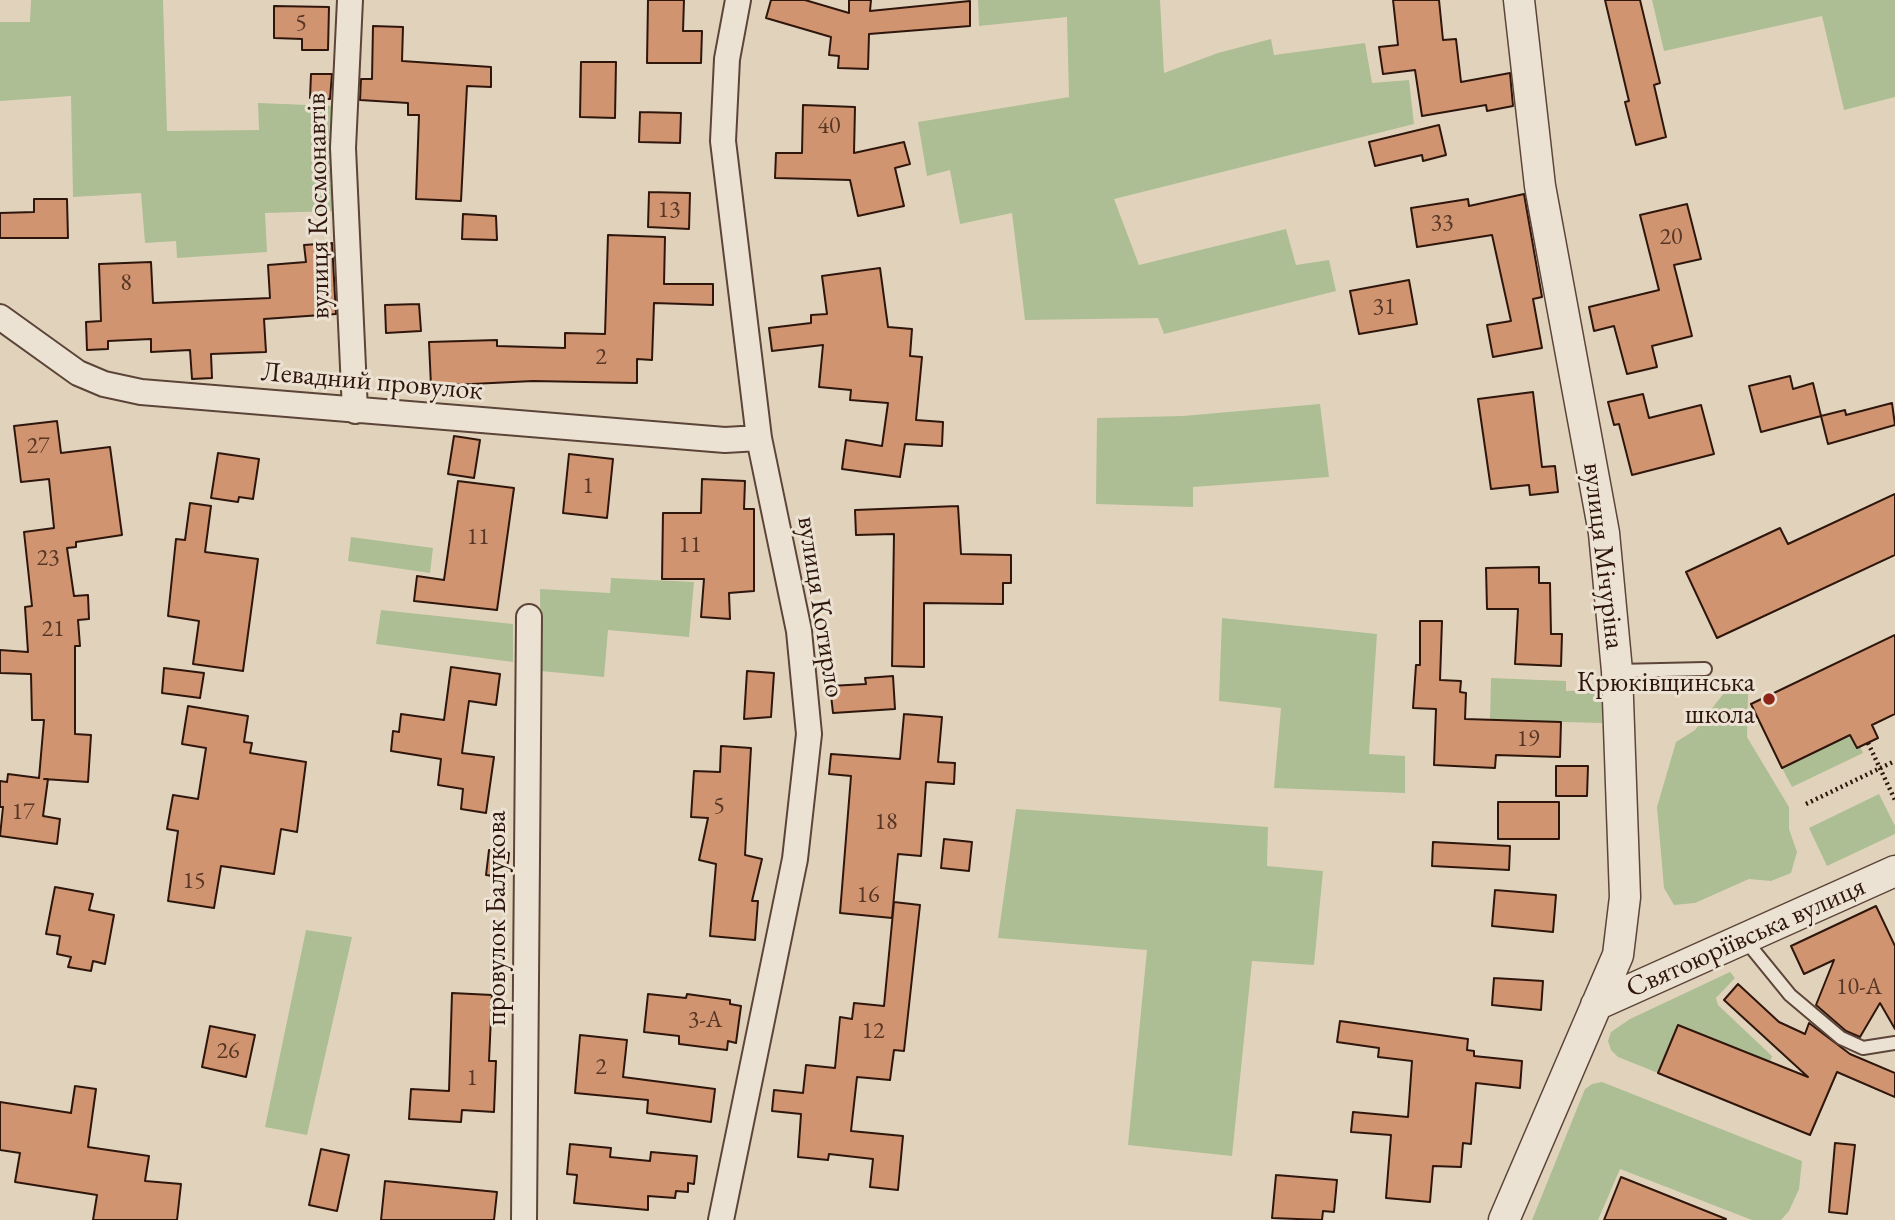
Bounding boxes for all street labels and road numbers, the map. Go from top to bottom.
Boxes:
street label: вулиця Космонавтів [300,93,338,319]
street label: Левадний провулок [260,356,484,408]
street label: вулиця Мічуріна [1575,461,1631,651]
street label: вулиця Котирло [789,514,851,700]
street label: провулок Балукова [480,811,514,1025]
street label: Святоюріївська вулиця [1621,870,1871,1006]

